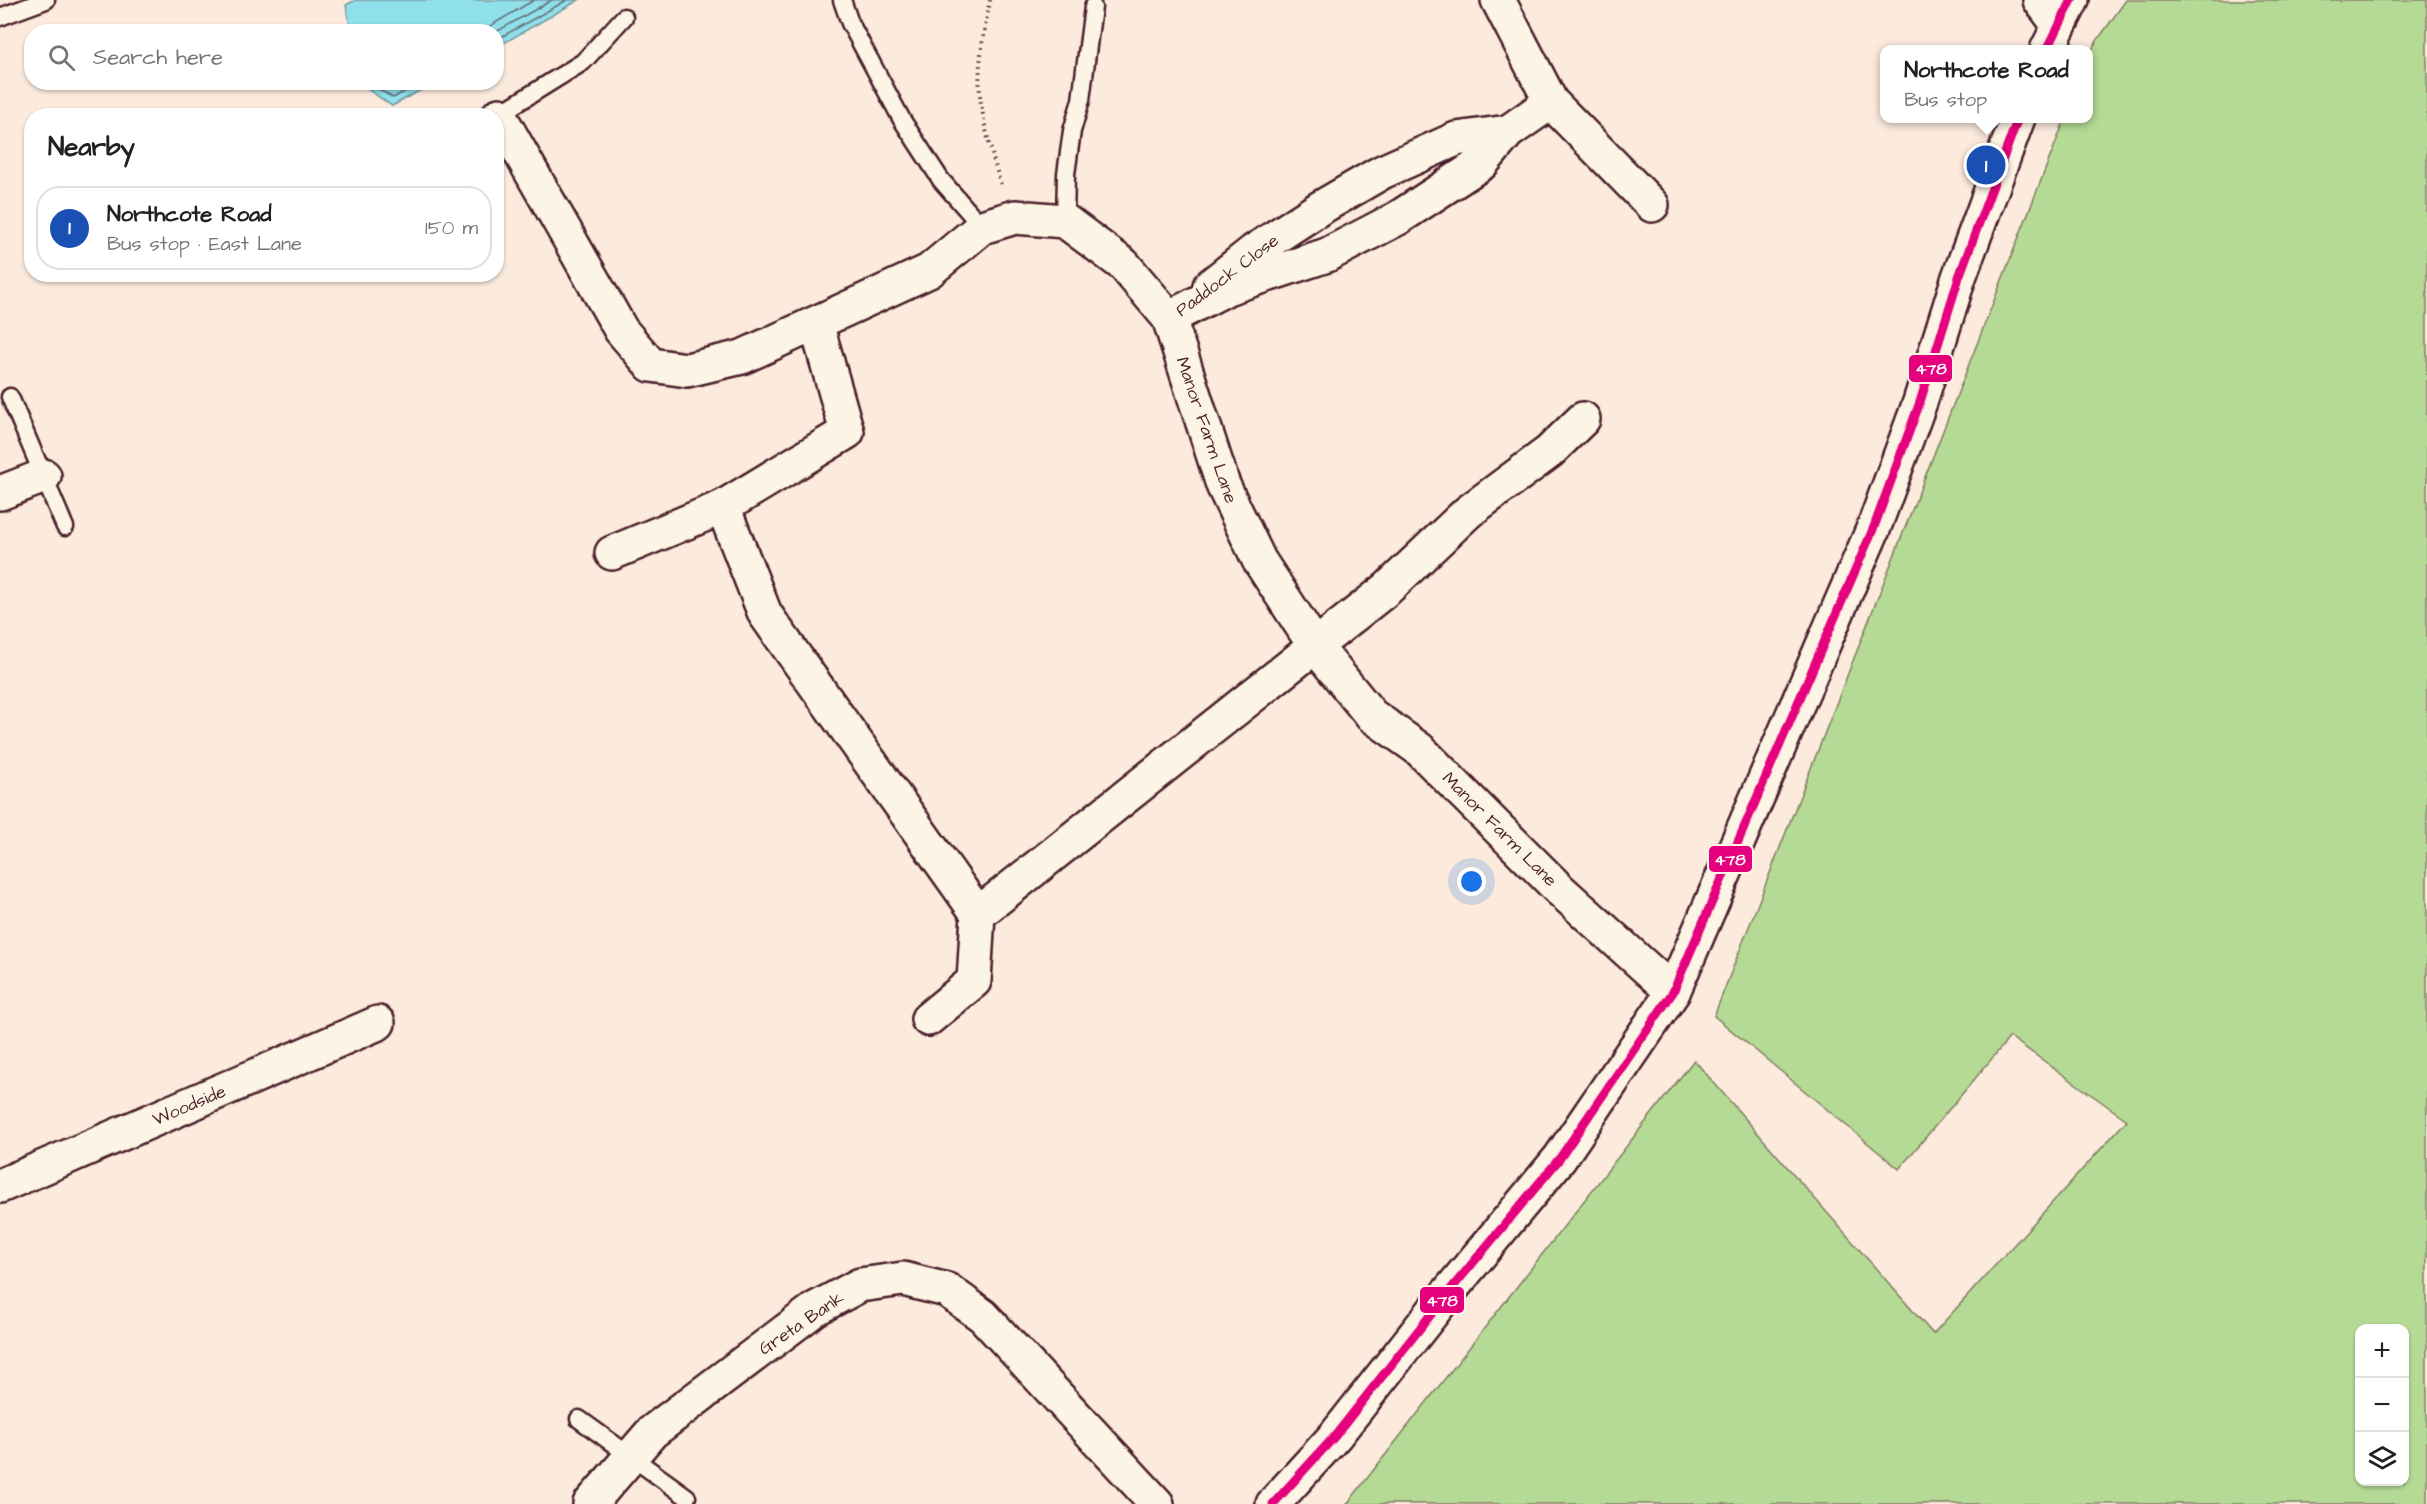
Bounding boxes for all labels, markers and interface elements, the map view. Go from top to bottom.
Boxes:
search box [24,24,504,90]
icon: search [45,41,78,74]
text: Search here [93,42,223,73]
popup [1880,45,2093,123]
text: Northcote Road [1904,55,2069,86]
text: Bus stop [1904,86,1987,114]
text: Nearby [48,129,135,165]
pin: 1 [1966,142,2006,188]
text: Northcote Road [107,199,272,230]
text: 1 [68,214,71,242]
text: 150 m [425,214,478,242]
street label: Paddock Close [1171,228,1284,323]
text: Bus stop · East Lane [107,230,302,258]
street label: Manor Farm Lane [1170,354,1243,507]
line badge: 478 [1908,354,1953,383]
text: 478 [1915,358,1947,380]
street label: Manor Farm Lane [1437,766,1563,893]
line badge: 478 [1708,845,1753,873]
text: 478 [1714,849,1746,871]
your location [1457,867,1486,896]
street label: Woodside [149,1079,230,1132]
street label: Greta Bank [754,1286,849,1361]
line badge: 478 [1419,1286,1465,1314]
text: 478 [1426,1290,1458,1312]
map controls [2355,1324,2409,1486]
button: + [2355,1324,2409,1378]
button: − [2355,1378,2409,1432]
button: layers [2355,1432,2409,1486]

